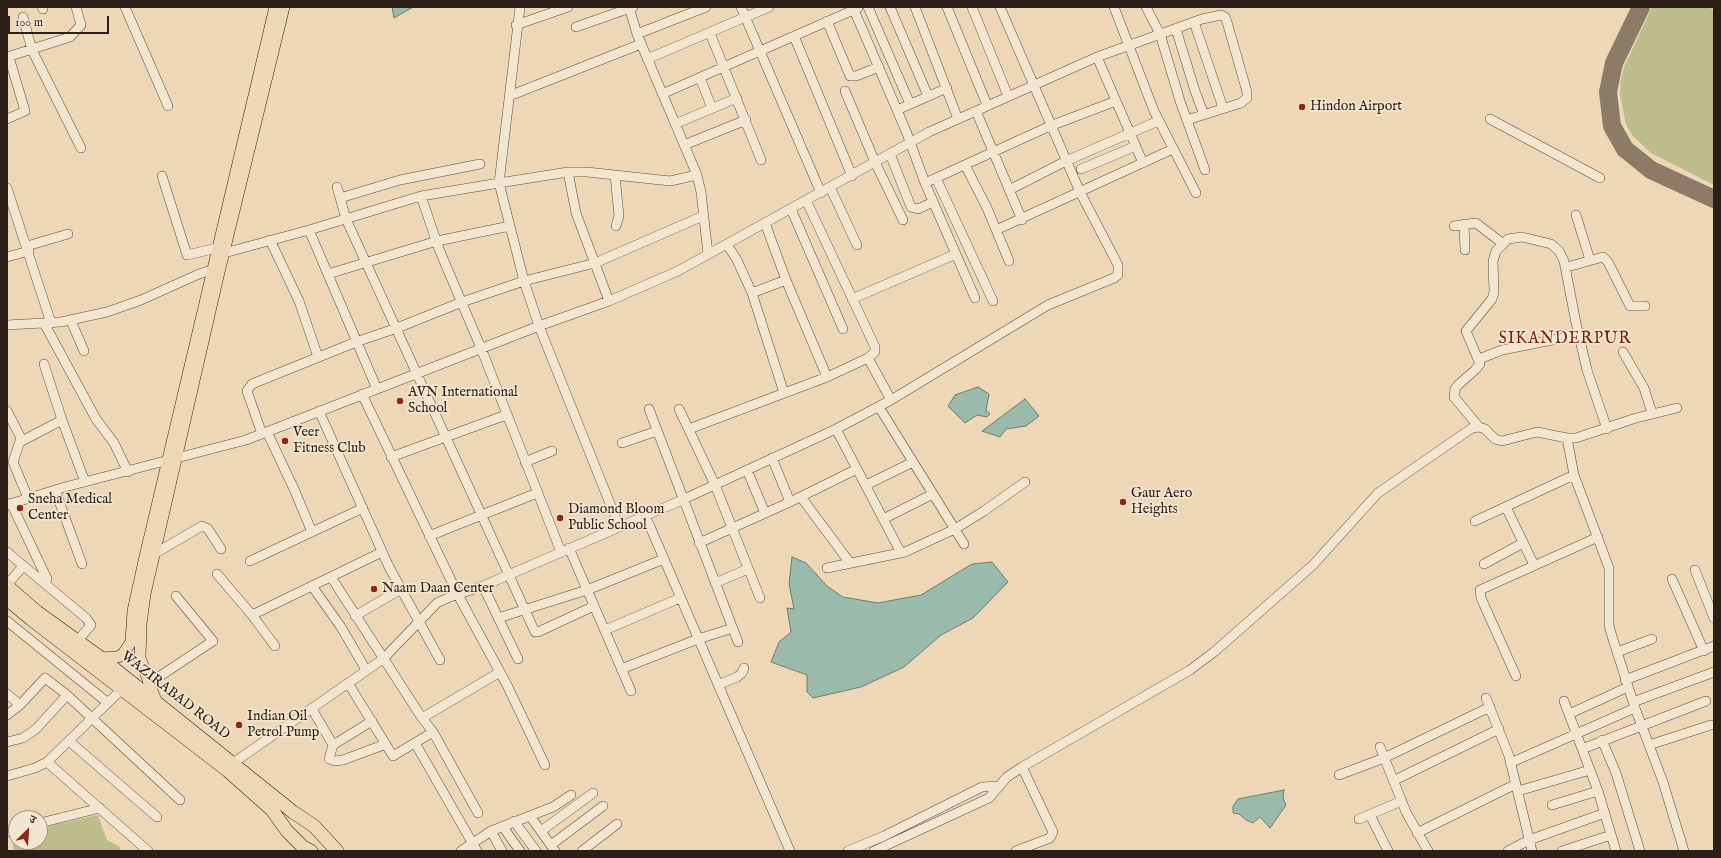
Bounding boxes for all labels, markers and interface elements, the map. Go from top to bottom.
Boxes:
scale bar [10,8,111,34]
text: 100 m [15,15,43,30]
place label: Hindon Airport [1310,99,1402,115]
marker: Hindon Airport [1297,102,1307,112]
district label: SIKANDERPUR [1498,330,1632,350]
place label: AVN International School [408,385,518,418]
marker: AVN International School [395,396,405,406]
place label: Veer Fitness Club [293,425,366,458]
marker: Veer Fitness Club [280,436,290,446]
place label: Gaur Aero Heights [1131,486,1192,518]
place label: Sneha Medical Center [28,492,112,524]
marker: Gaur Aero Heights [1118,497,1128,507]
place label: Diamond Bloom Public School [568,502,664,534]
marker: Sneha Medical Center [15,503,25,513]
marker: Diamond Bloom Public School [555,513,565,523]
place label: Naam Daan Center [382,581,494,597]
marker: Naam Daan Center [369,584,379,594]
street label: WAZIRABAD ROAD [117,648,233,744]
place label: Indian Oil Petrol Pump [247,709,319,742]
marker: Indian Oil Petrol Pump [234,720,244,730]
north arrow [8,810,48,850]
text: उ [27,812,38,828]

